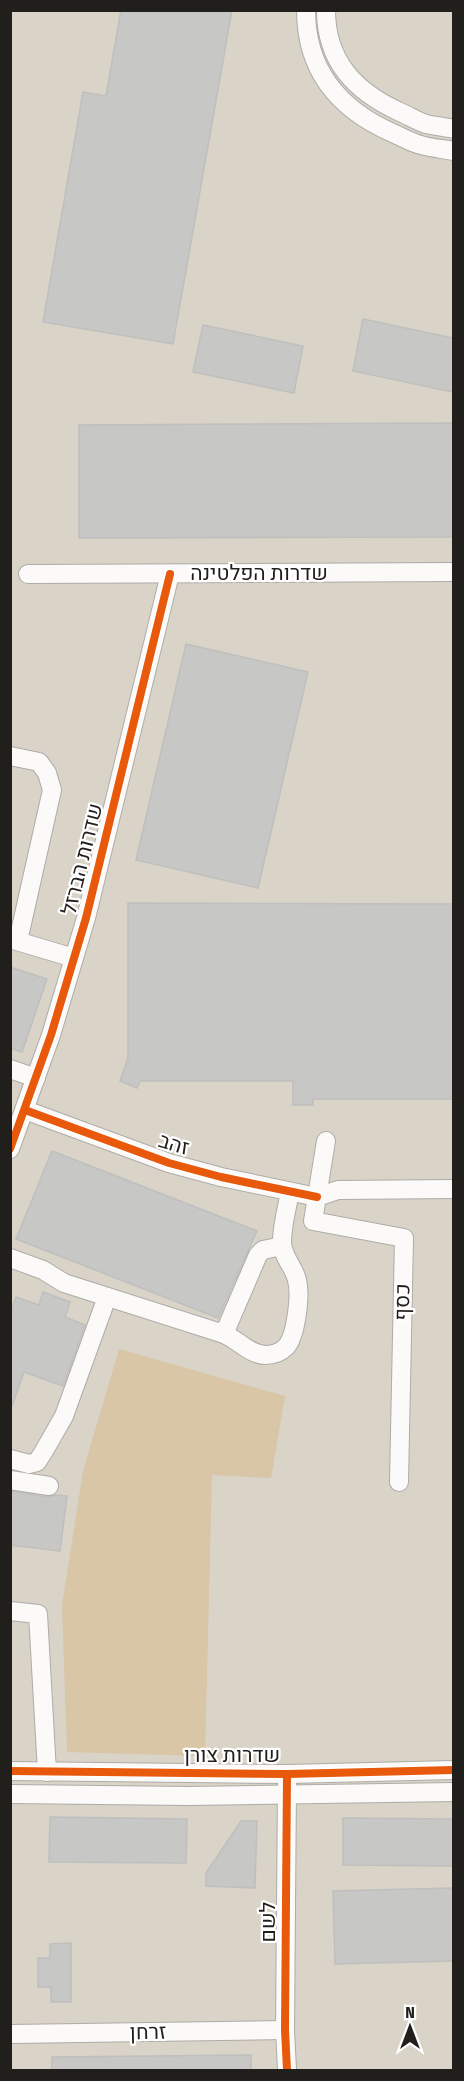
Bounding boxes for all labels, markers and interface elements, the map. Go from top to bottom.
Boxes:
street label: שדרות הפלטינה [190,560,328,586]
street label: שדרות הברזל [56,801,108,917]
street label: זהב [155,1127,193,1161]
street label: כסף [389,1283,415,1321]
street label: שדרות צורן [184,1742,280,1768]
street label: לשם [255,1901,281,1942]
north arrow [380,1997,440,2057]
text: N [405,2003,415,2022]
street label: זרחן [130,2019,166,2045]

